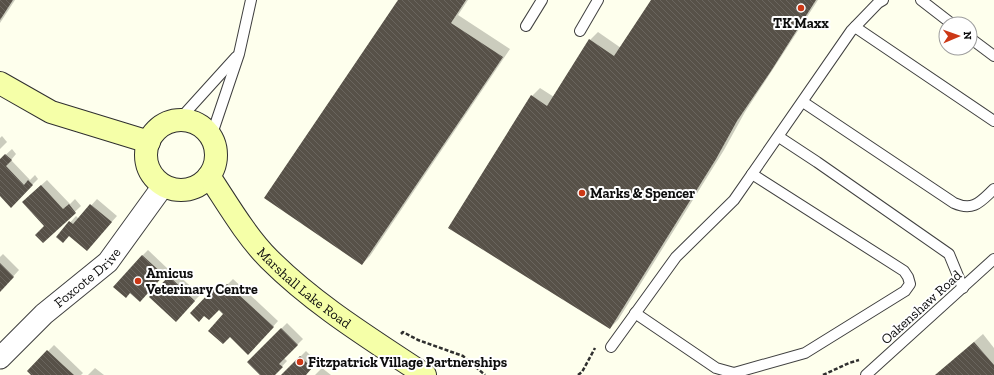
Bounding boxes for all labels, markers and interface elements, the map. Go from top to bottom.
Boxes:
marker: TK Maxx [796,3,806,13]
place label: TK Maxx [773,15,829,32]
north arrow [938,16,978,56]
text: N [961,31,974,41]
place label: Marks & Spencer [590,185,695,202]
marker: Marks & Spencer [577,188,587,198]
street label: Foxcote Drive [51,244,125,311]
street label: Marshall Lake Road [253,244,355,332]
place label: Amicus Veterinary Centre [146,265,258,298]
street label: Oakenshaw Road [877,266,965,348]
marker: Amicus Veterinary Centre [133,276,143,286]
place label: Fitzpatrick Village Partnerships [308,354,508,371]
marker: Fitzpatrick Village Partnerships [295,357,305,367]

